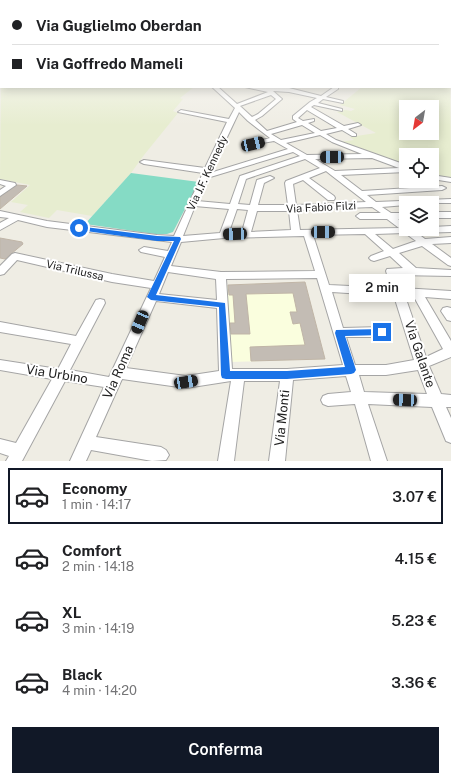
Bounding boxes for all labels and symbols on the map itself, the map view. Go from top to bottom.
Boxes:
north arrow [399,100,439,140]
street label: Via J.F. Kennedy [184,134,230,212]
car [240,135,266,153]
car [320,151,344,163]
street label: Via Fabio Filzi [286,199,356,215]
route start [70,219,88,237]
car [311,226,335,238]
car [223,228,247,240]
street label: Via Trilussa [45,258,105,282]
callout: 2 min [349,274,415,302]
car [130,309,150,335]
street label: Via Galante [402,319,438,389]
route end [373,323,391,341]
street label: Via Roma [100,343,136,401]
street label: Via Urbino [25,362,89,386]
car [173,374,199,390]
street label: Via Monti [272,389,292,447]
car [393,394,417,406]

